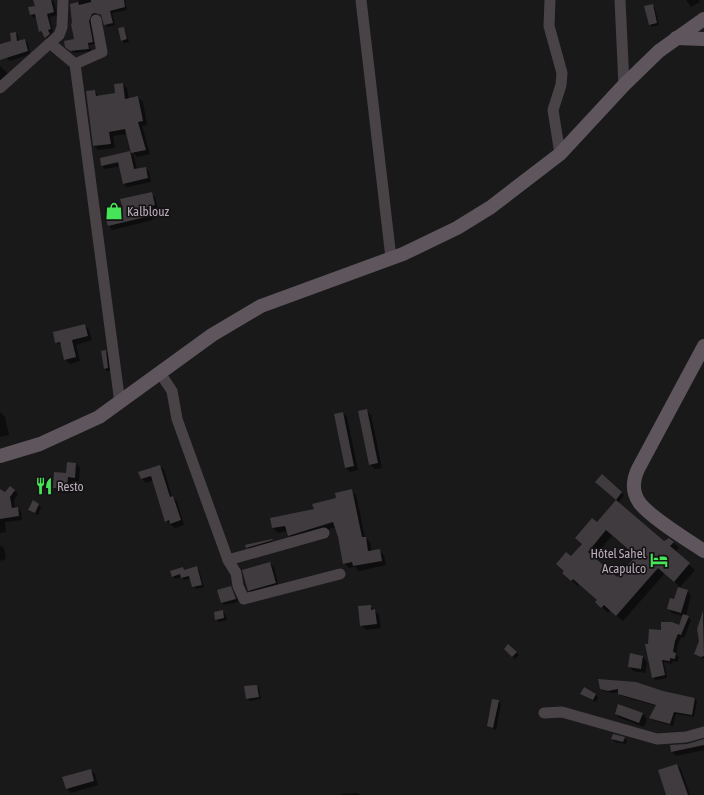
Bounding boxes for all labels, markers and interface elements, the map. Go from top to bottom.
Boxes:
shop icon: Kalblouz [104,201,124,221]
place label: Kalblouz [127,204,169,219]
restaurant icon: Resto [34,476,54,496]
place label: Resto [57,479,84,494]
place label: Hôtel Sahel Acapulco [590,546,647,576]
hotel icon: Hôtel Sahel Acapulco [649,550,669,570]

